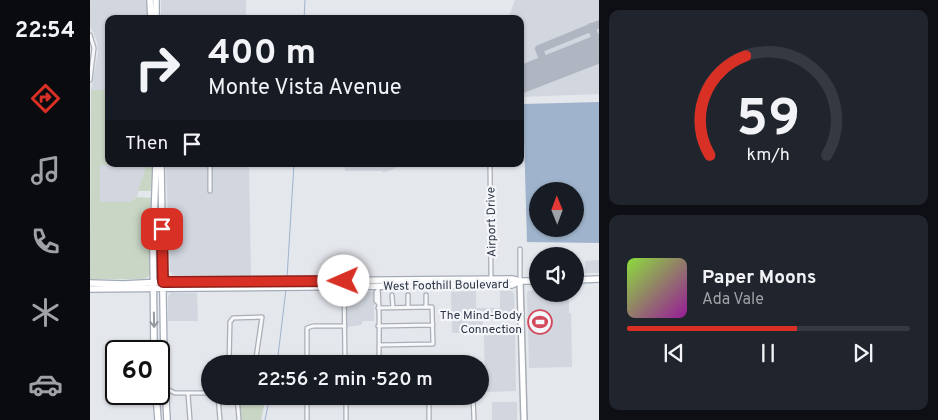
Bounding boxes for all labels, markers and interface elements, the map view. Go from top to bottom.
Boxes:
text: 22:54 [15,18,75,45]
text: 400 m [208,32,316,76]
icon: right [125,35,190,100]
text: Monte Vista Avenue [208,75,402,102]
icon: directions [28,81,63,116]
text: 59 [737,88,800,154]
icon: arrive [178,130,206,158]
text: Then [125,132,168,156]
text: km/h [747,144,790,167]
icon: music [28,153,63,188]
north arrow [529,182,584,238]
map controls [529,182,584,302]
street label: Airport Drive [483,187,501,257]
pin [141,208,183,250]
icon: arrive [148,215,176,243]
icon: phone [28,224,63,259]
button: sound [529,247,584,302]
position arrow [317,254,369,306]
text: Paper Moons [702,266,816,290]
street label: West Foothill Boulevard [383,277,509,295]
text: Ada Vale [702,290,764,310]
icon: climate [28,295,63,330]
place label: The Mind-Body Connection [440,308,522,338]
sports icon: The Mind-Body Connection [527,309,553,335]
one-way arrow [149,312,159,328]
icon: previous [660,339,688,367]
icon: pause [754,339,782,367]
icon: next [849,339,877,367]
speed limit sign: 60 [105,340,170,405]
icon: car [28,367,63,402]
text: 22:56 · 2 min · 520 m [257,368,433,392]

